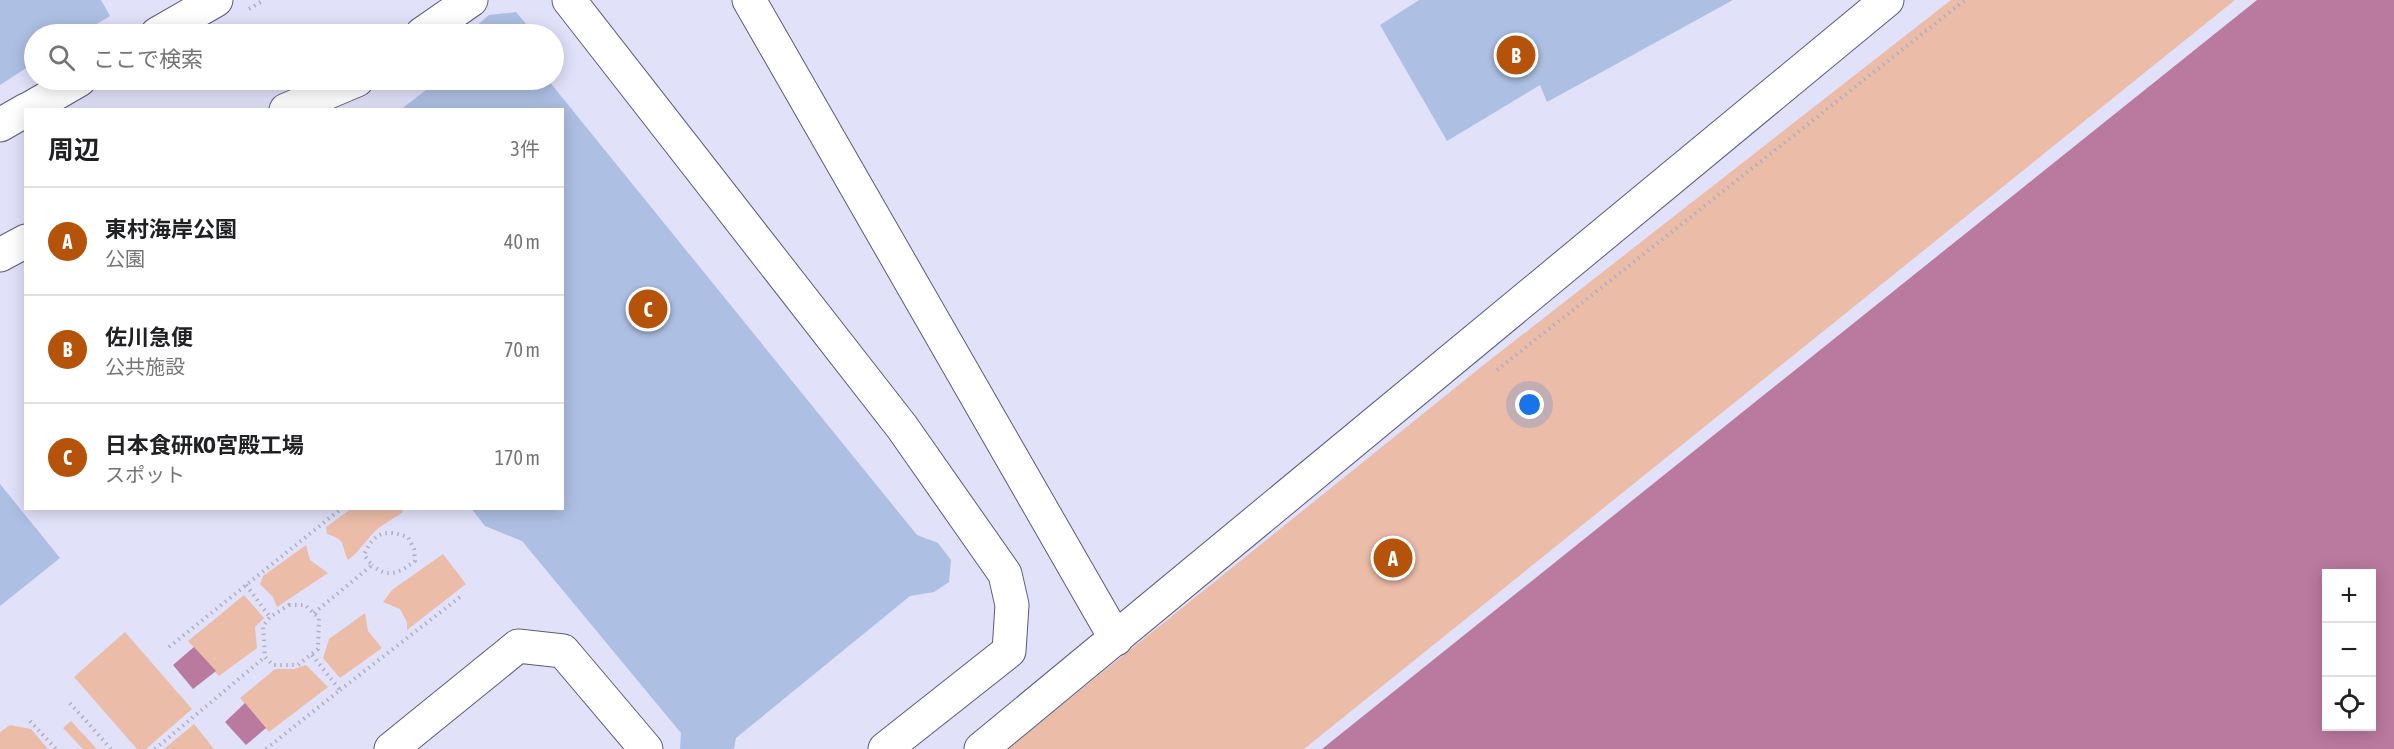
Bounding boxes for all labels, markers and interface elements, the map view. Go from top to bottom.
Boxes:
search box [24,24,564,90]
pin: B [1496,32,1536,78]
icon: search [45,41,78,74]
text: ここで検索 [93,46,203,72]
text: 周辺 [48,135,100,165]
text: 3件 [511,137,540,160]
text: 東村海岸公園 [105,216,237,242]
text: A [63,230,72,253]
text: 40 m [504,230,540,253]
text: 公園 [105,247,145,270]
pin: C [628,286,668,332]
text: 佐川急便 [105,324,193,350]
text: B [63,338,72,361]
text: 70 m [504,338,540,361]
text: 公共施設 [105,355,185,378]
your location [1515,390,1544,419]
text: 日本食研KO宮殿工場 [105,432,304,458]
text: C [63,446,72,469]
text: 170 m [495,446,540,469]
text: スポット [105,463,185,486]
pin: A [1374,536,1412,580]
map controls [2322,569,2376,731]
button: + [2322,569,2376,623]
button: − [2322,623,2376,677]
button: locate [2322,677,2376,731]

